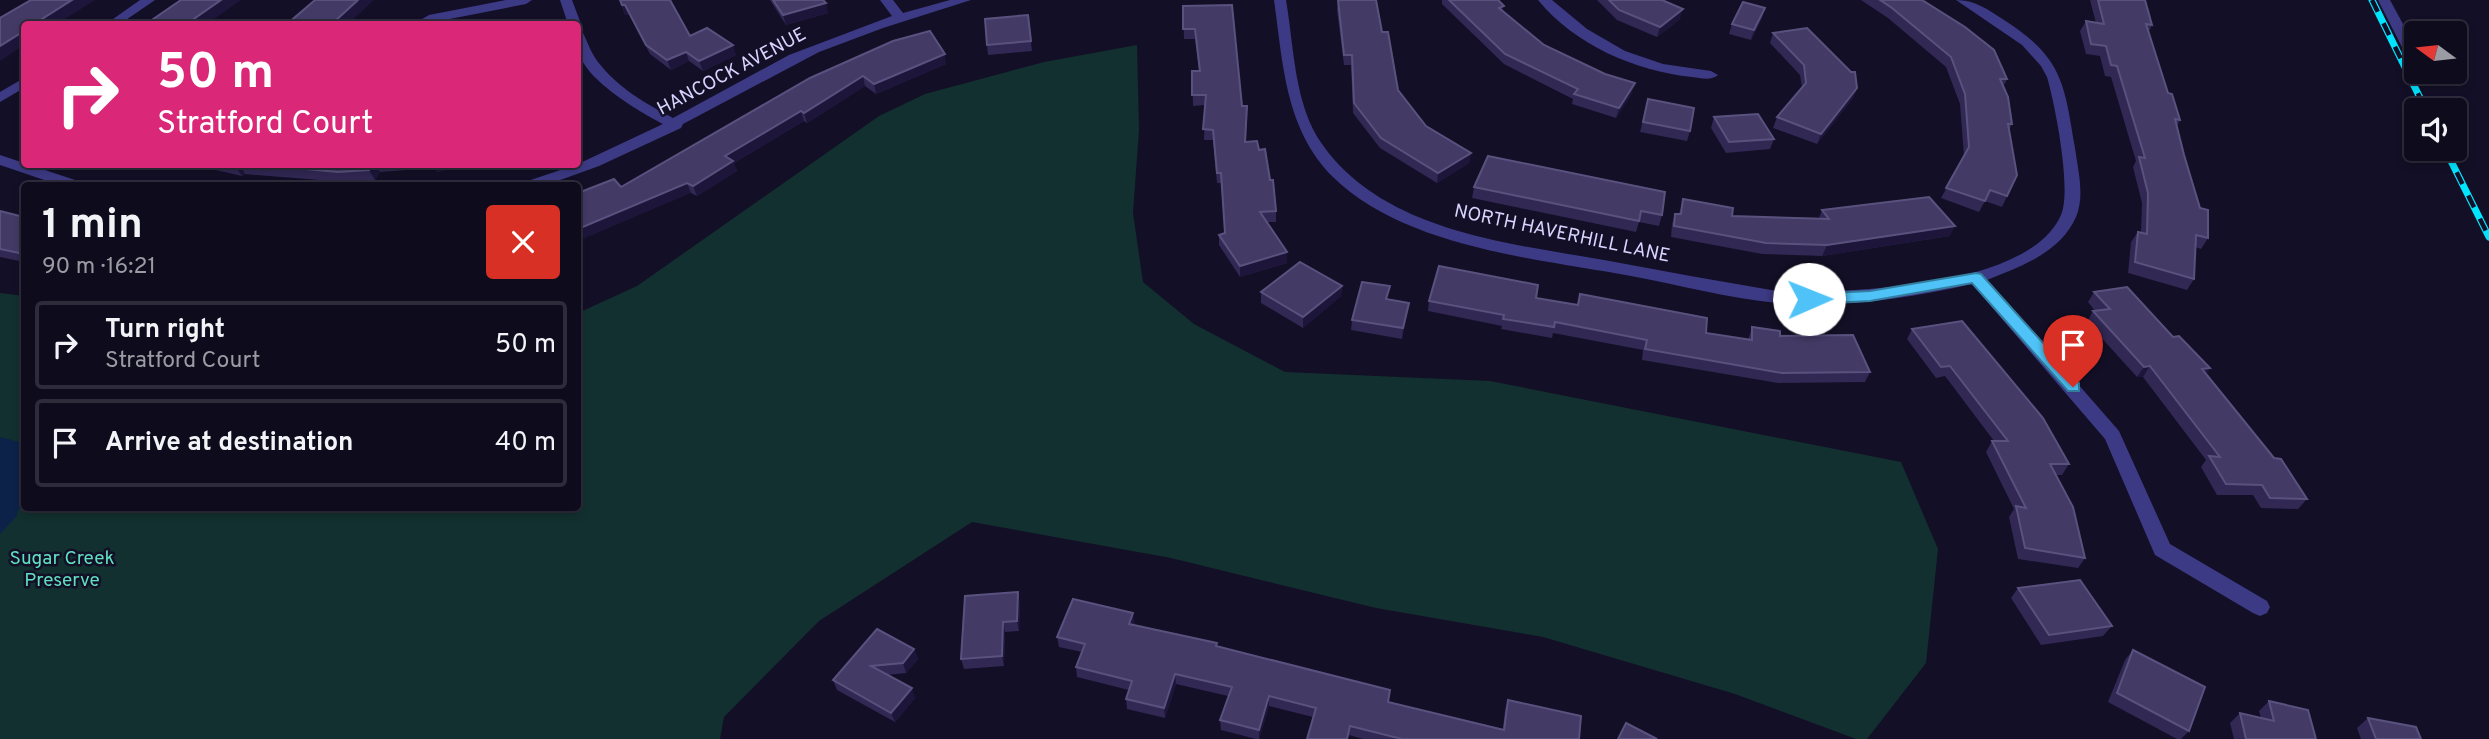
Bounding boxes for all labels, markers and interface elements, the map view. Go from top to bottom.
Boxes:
north arrow [2404,21,2468,84]
map controls [2404,21,2467,161]
street label: HANCOCK AVENUE [653,23,811,121]
text: 50 m [157,44,274,106]
icon: right [42,49,133,140]
button: sound [2404,98,2467,161]
text: Stratford Court [157,105,373,145]
street label: NORTH HAVERHILL LANE [1452,199,1672,269]
text: 1 min [42,200,143,253]
button: close [486,205,560,279]
text: 90 m · 16:21 [42,253,156,282]
position arrow [1772,262,1846,336]
text: Turn right [105,314,225,347]
pin [2043,315,2103,387]
icon: right [46,326,84,364]
icon: arrive [2054,326,2092,364]
text: 50 m [495,329,556,362]
text: Stratford Court [105,347,260,376]
icon: arrive [46,424,84,462]
text: Arrive at destination [105,427,353,460]
text: 40 m [495,427,556,460]
park label: Sugar Creek Preserve [10,547,115,593]

